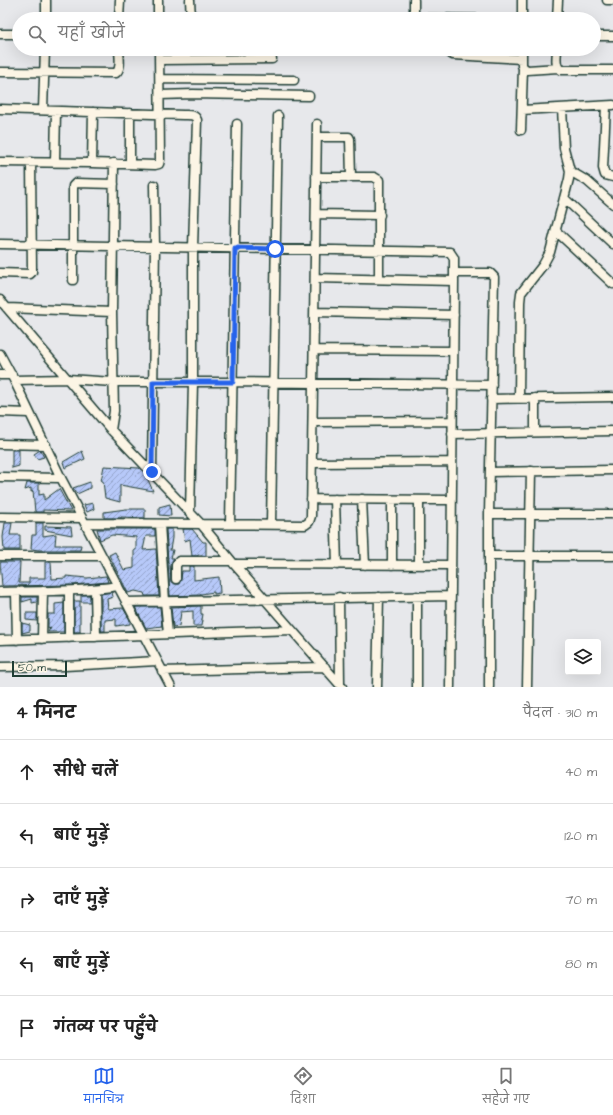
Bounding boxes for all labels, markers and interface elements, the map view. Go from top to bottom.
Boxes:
search box [12,12,601,56]
icon: search [26,23,48,45]
text: यहाँ खोजें [58,23,125,44]
route start [266,240,284,258]
route end [143,463,161,481]
map controls [565,639,601,675]
button: layers [565,639,601,675]
scale bar [12,659,67,678]
text: 50 m [18,660,46,675]
text: 4 मिनट [16,701,76,725]
text: पैदल · 310 m [523,704,597,722]
icon: ahead [16,761,38,783]
text: सीधे चलें [54,761,118,782]
text: 40 m [565,763,597,781]
icon: left [16,825,38,847]
text: बाएँ मुड़ें [54,825,109,846]
text: 120 m [564,827,597,845]
icon: right [16,889,38,911]
text: दाएँ मुड़ें [54,889,108,910]
text: 70 m [565,891,597,909]
icon: left [16,953,38,975]
text: बाएँ मुड़ें [54,953,109,974]
text: 80 m [565,955,597,973]
icon: arrive [16,1017,38,1039]
text: गंतव्य पर पहुँचे [54,1017,157,1038]
tab: मानचित्र [83,1065,124,1111]
tab: दिशा [291,1065,316,1111]
tab: सहेजे गए [482,1065,530,1111]

